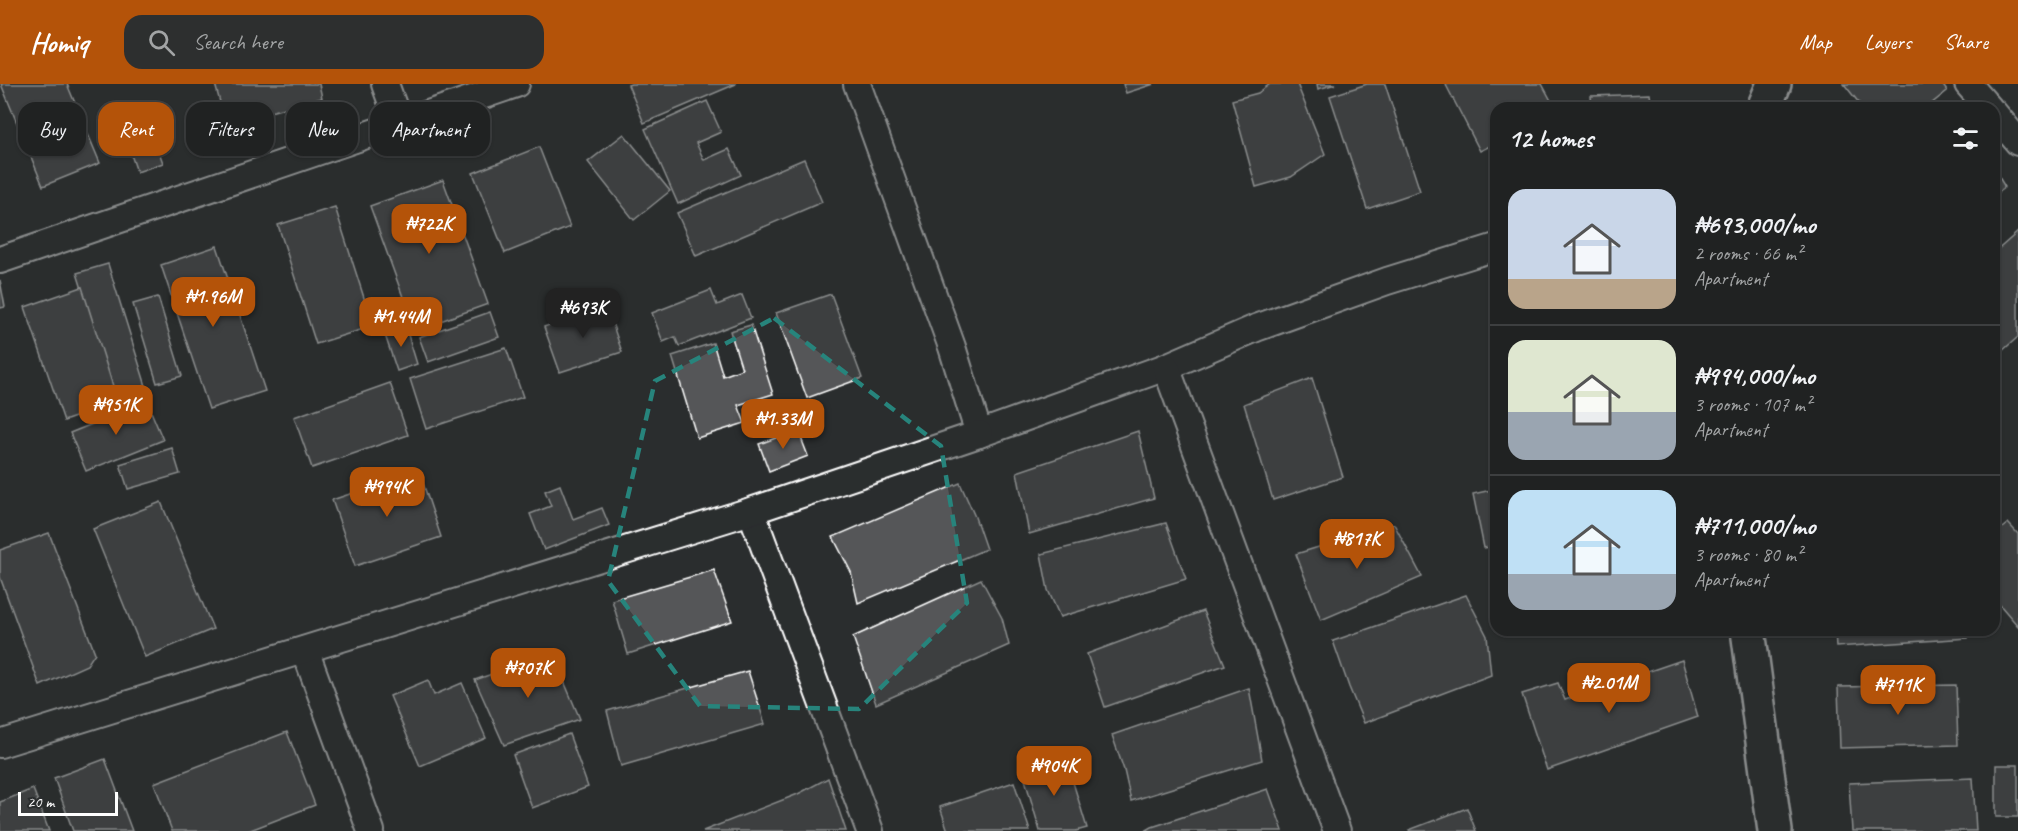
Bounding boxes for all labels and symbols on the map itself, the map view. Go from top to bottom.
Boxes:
pin: ₦722K [387,204,471,255]
pin: ₦1.96M [164,277,262,328]
pin: ₦693K [541,288,625,339]
pin: ₦1.44M [352,297,450,348]
pin: ₦951K [74,385,158,436]
pin: ₦1.33M [734,399,832,450]
pin: ₦994K [345,467,429,518]
pin: ₦817K [1315,519,1399,570]
pin: ₦707K [486,648,570,699]
pin: ₦2.01M [1560,663,1658,714]
pin: ₦711K [1856,665,1940,716]
pin: ₦904K [1012,746,1096,797]
scale bar [18,789,118,816]

